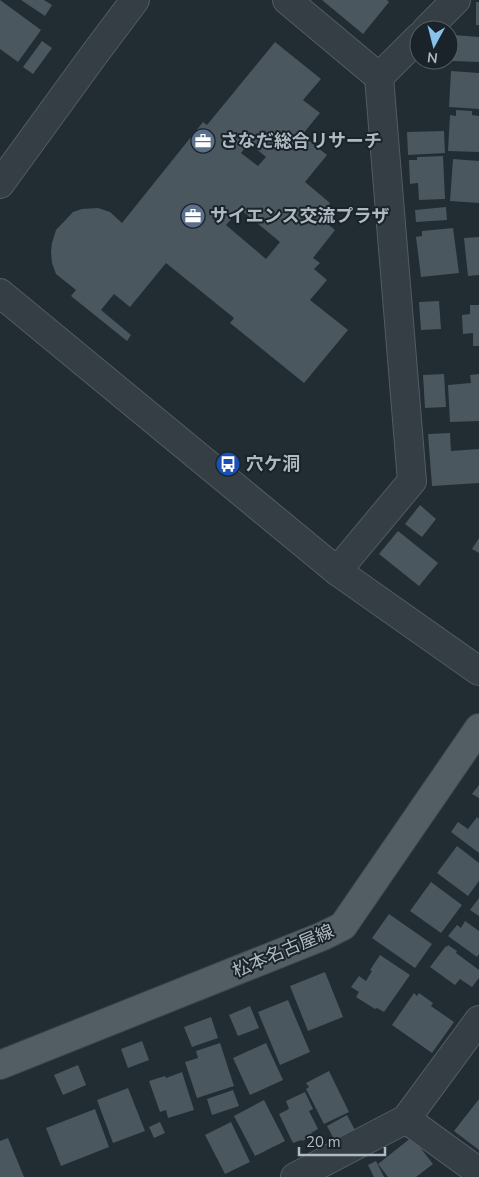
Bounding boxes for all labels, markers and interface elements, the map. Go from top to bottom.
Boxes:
north arrow [409,20,459,70]
text: N [426,47,439,67]
office icon: さなだ総合リサーチ [190,128,216,154]
place label: さなだ総合リサーチ [220,129,382,153]
office icon: サイエンス交流プラザ [180,203,206,229]
place label: サイエンス交流プラザ [210,204,389,228]
bus stop icon: 穴ケ洞 [215,451,241,477]
place label: 穴ケ洞 [246,452,300,476]
street label: 松本名古屋線 [229,919,337,983]
scale bar [299,1124,385,1156]
text: 20 m [306,1132,341,1152]

